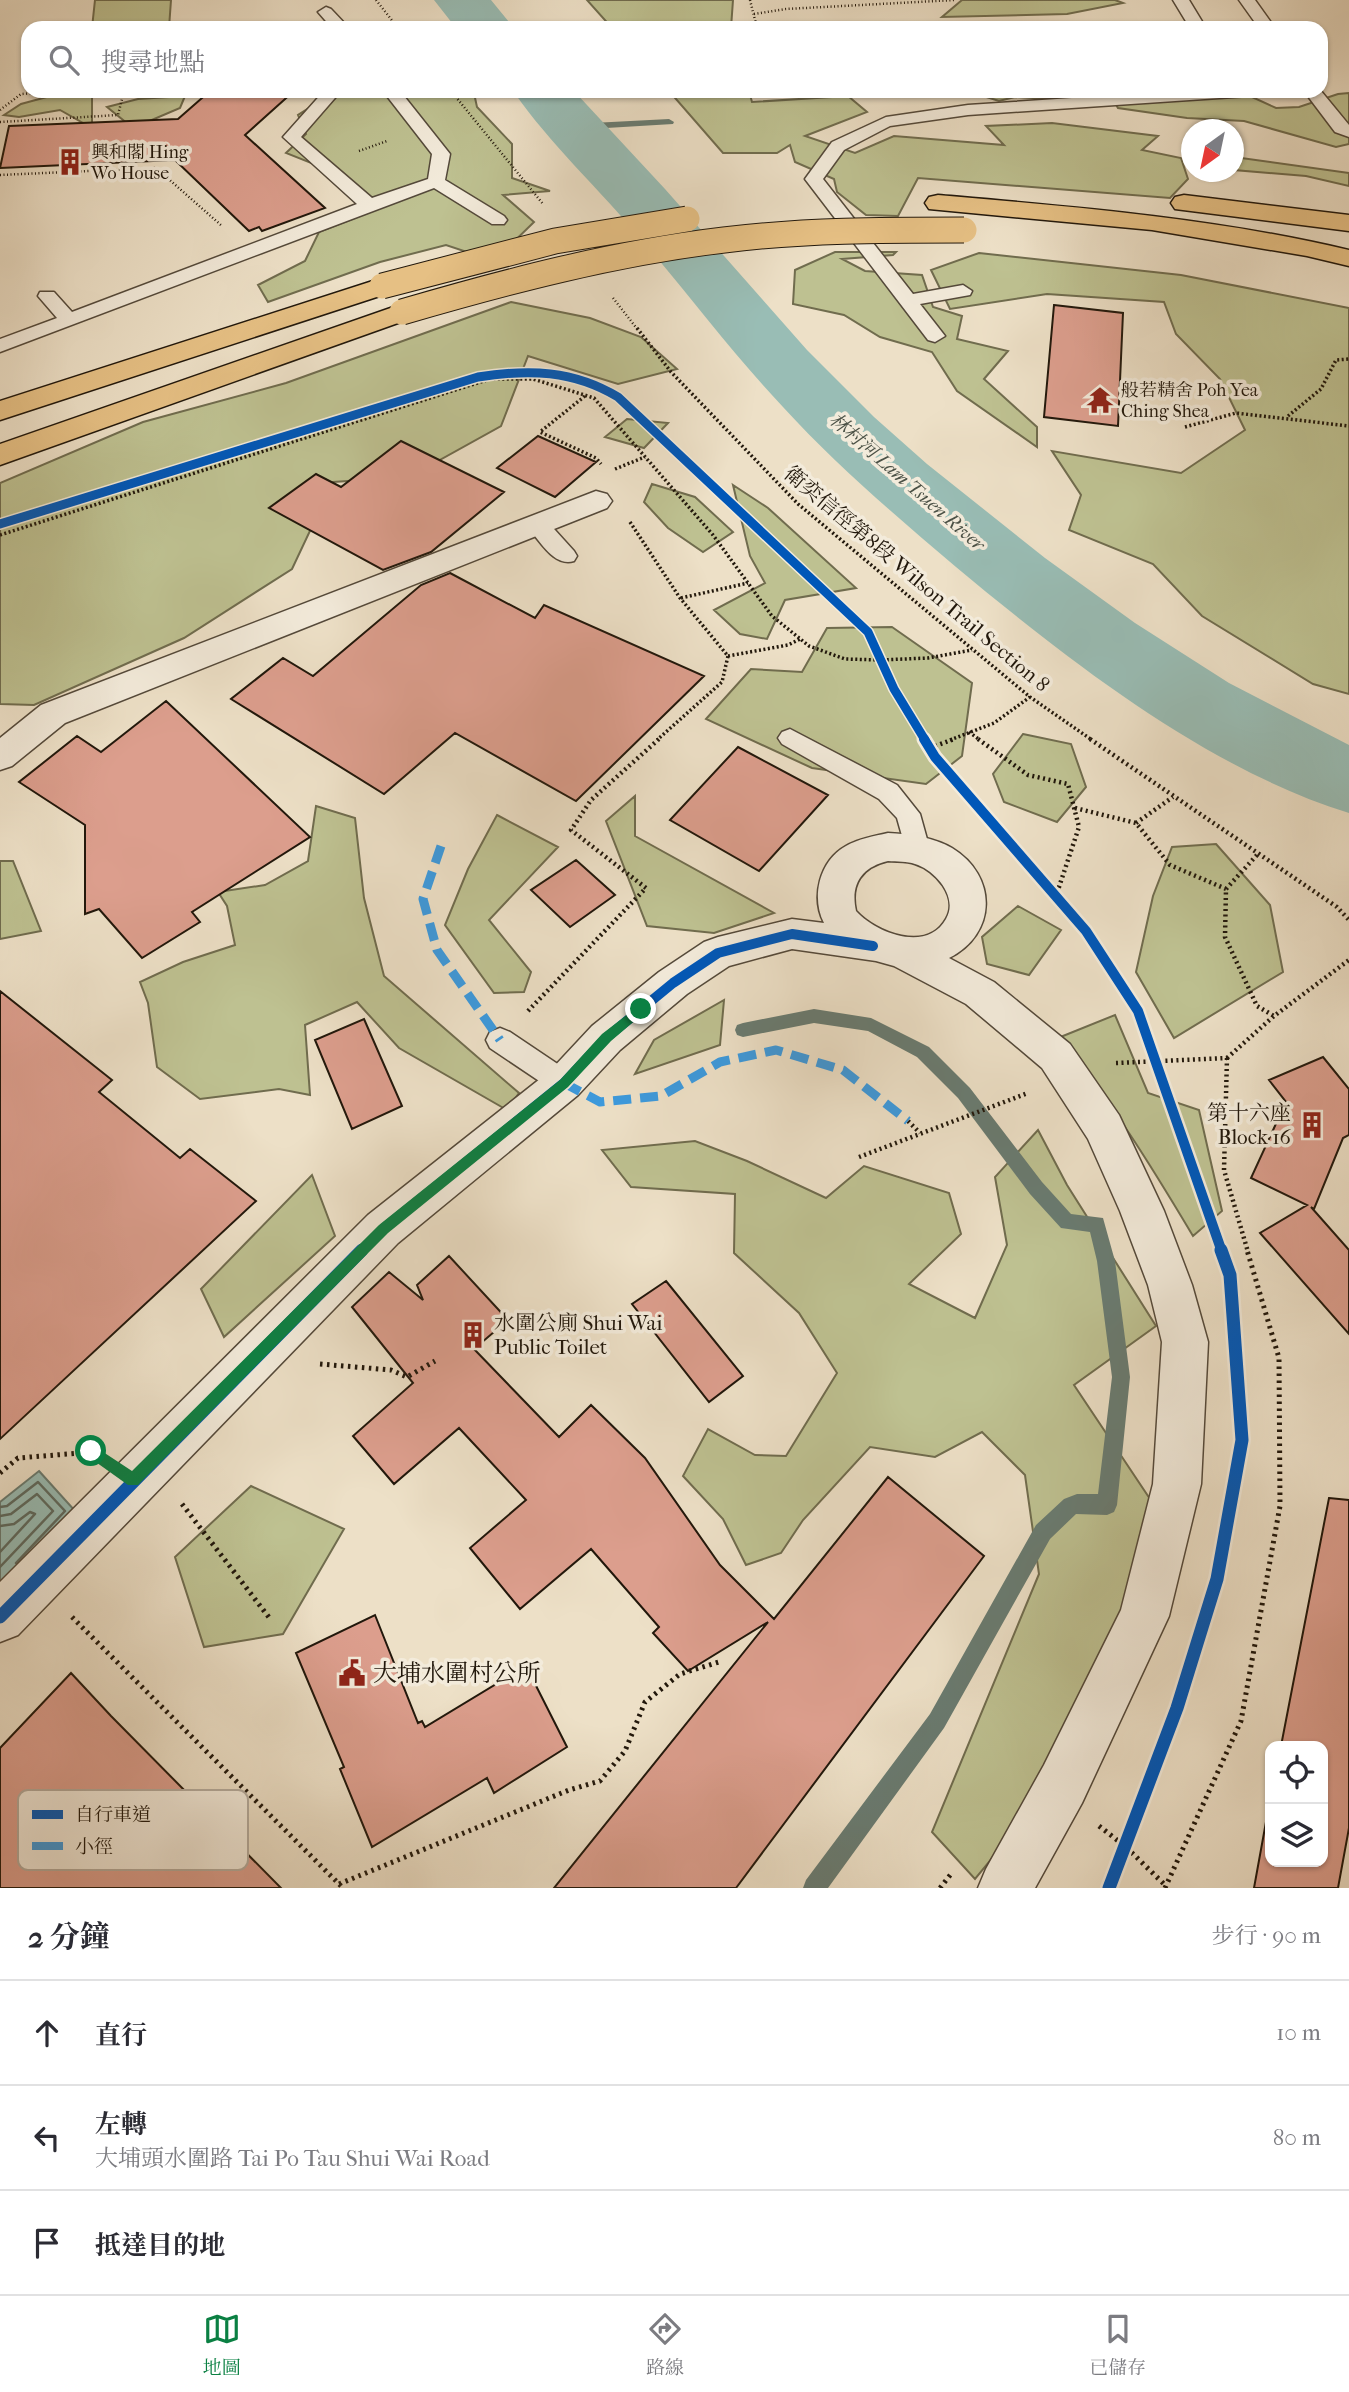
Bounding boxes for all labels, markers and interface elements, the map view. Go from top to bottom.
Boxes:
search box [21,21,1328,98]
icon: search [45,41,83,79]
text: 搜尋地點 [101,47,205,78]
north arrow [1181,119,1244,182]
place label: 興和閣 Hing Wo House [90,142,189,184]
building icon: 興和閣 Hing Wo House [55,147,85,177]
place label: 般若精舍 Poh Yea Ching Shea [1121,380,1259,422]
temple icon: 般若精舍 Poh Yea Ching Shea [1085,385,1115,415]
water label: 林村河 Lam Tsuen River [825,409,990,556]
street label: 衛奕信徑第8段 Wilson Trail Section 8 [780,461,1054,697]
route end [625,993,656,1024]
place label: 第十六座 Block 16 [1207,1101,1292,1149]
building icon: 第十六座 Block 16 [1297,1110,1327,1140]
place label: 水圍公廁 Shui Wai Public Toilet [494,1311,663,1359]
building icon: 水圍公廁 Shui Wai Public Toilet [458,1320,488,1350]
route start [75,1435,106,1466]
public building icon: 大埔水圍村公所 [337,1658,367,1688]
place label: 大埔水圍村公所 [373,1659,541,1687]
map controls [1265,1741,1328,1867]
button: locate [1265,1741,1328,1804]
legend [18,1790,248,1870]
text: 自行車道 [75,1804,151,1826]
button: layers [1265,1804,1328,1867]
text: 小徑 [75,1836,113,1858]
text: 2 分鐘 [28,1920,110,1955]
text: 步行 · 90 m [1212,1922,1321,1949]
icon: ahead [28,2014,66,2052]
text: 10 m [1276,2019,1321,2046]
text: 直行 [95,2020,147,2051]
text: 左轉 [95,2109,147,2140]
icon: left [28,2119,66,2157]
text: 80 m [1273,2124,1321,2151]
text: 大埔頭水圍路 Tai Po Tau Shui Wai Road [95,2145,490,2172]
icon: arrive [28,2224,66,2262]
text: 抵達目的地 [95,2230,225,2261]
tab: 地圖 [203,2310,241,2379]
tab: 路線 [646,2310,684,2379]
tab: 已儲存 [1089,2310,1146,2379]

